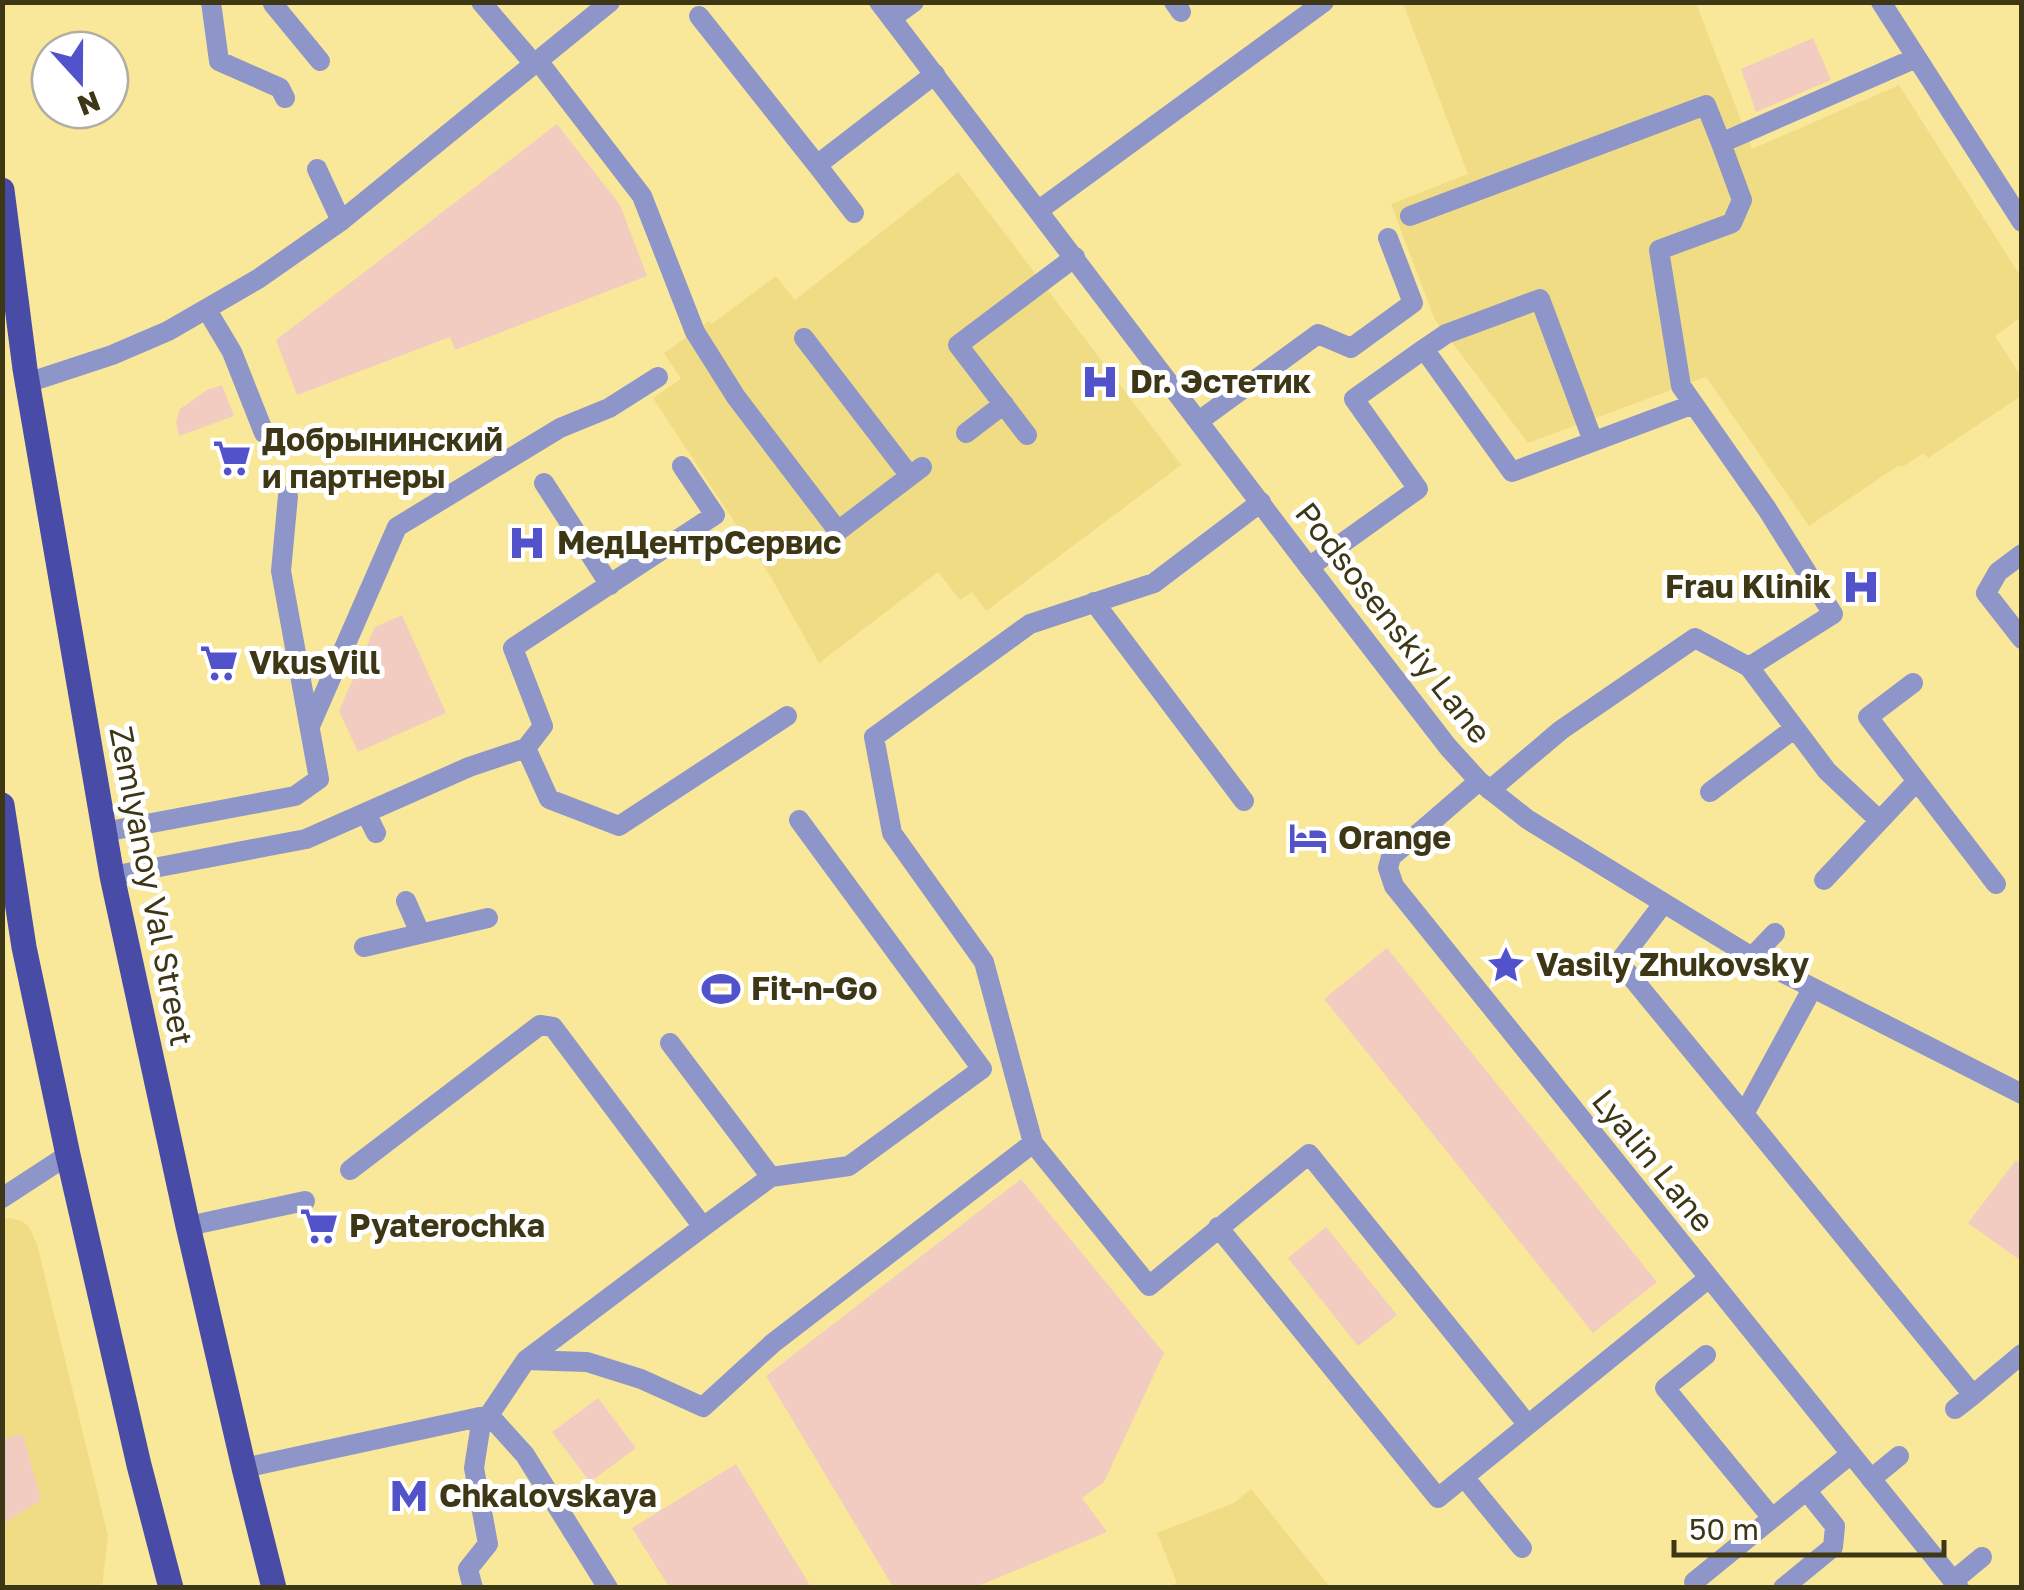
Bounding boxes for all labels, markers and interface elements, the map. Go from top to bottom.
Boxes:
north arrow [30,30,130,130]
text: N [73,85,105,123]
hospital icon: Dr. Эстетик [1079,361,1121,403]
place label: Dr. Эстетик [1130,362,1312,400]
place label: Добрынинский и партнеры [262,420,503,495]
supermarket icon: Добрынинский и партнеры [211,437,253,479]
street label: Podsosenskiy Lane [1288,494,1500,750]
hospital icon: МедЦентрСервис [506,522,548,564]
place label: МедЦентрСервис [557,523,842,561]
hospital icon: Frau Klinik [1840,566,1882,608]
place label: Frau Klinik [1665,567,1831,605]
supermarket icon: VkusVill [198,642,240,684]
place label: VkusVill [249,643,380,681]
street label: Zemlyanoy Val Street [102,723,202,1049]
hotel icon: Orange [1287,817,1329,859]
place label: Orange [1338,818,1451,856]
place icon: Vasily Zhukovsky [1485,944,1527,986]
place label: Vasily Zhukovsky [1536,945,1809,983]
sports icon: Fit-n-Go [700,968,742,1010]
place label: Fit-n-Go [751,969,877,1007]
street label: Lyalin Lane [1585,1082,1723,1239]
supermarket icon: Pyaterochka [298,1205,340,1247]
place label: Pyaterochka [349,1206,545,1244]
metro station icon: Chkalovskaya [388,1475,430,1517]
place label: Chkalovskaya [439,1476,657,1514]
scale bar [1674,1495,1944,1557]
text: 50 m [1689,1511,1759,1547]

